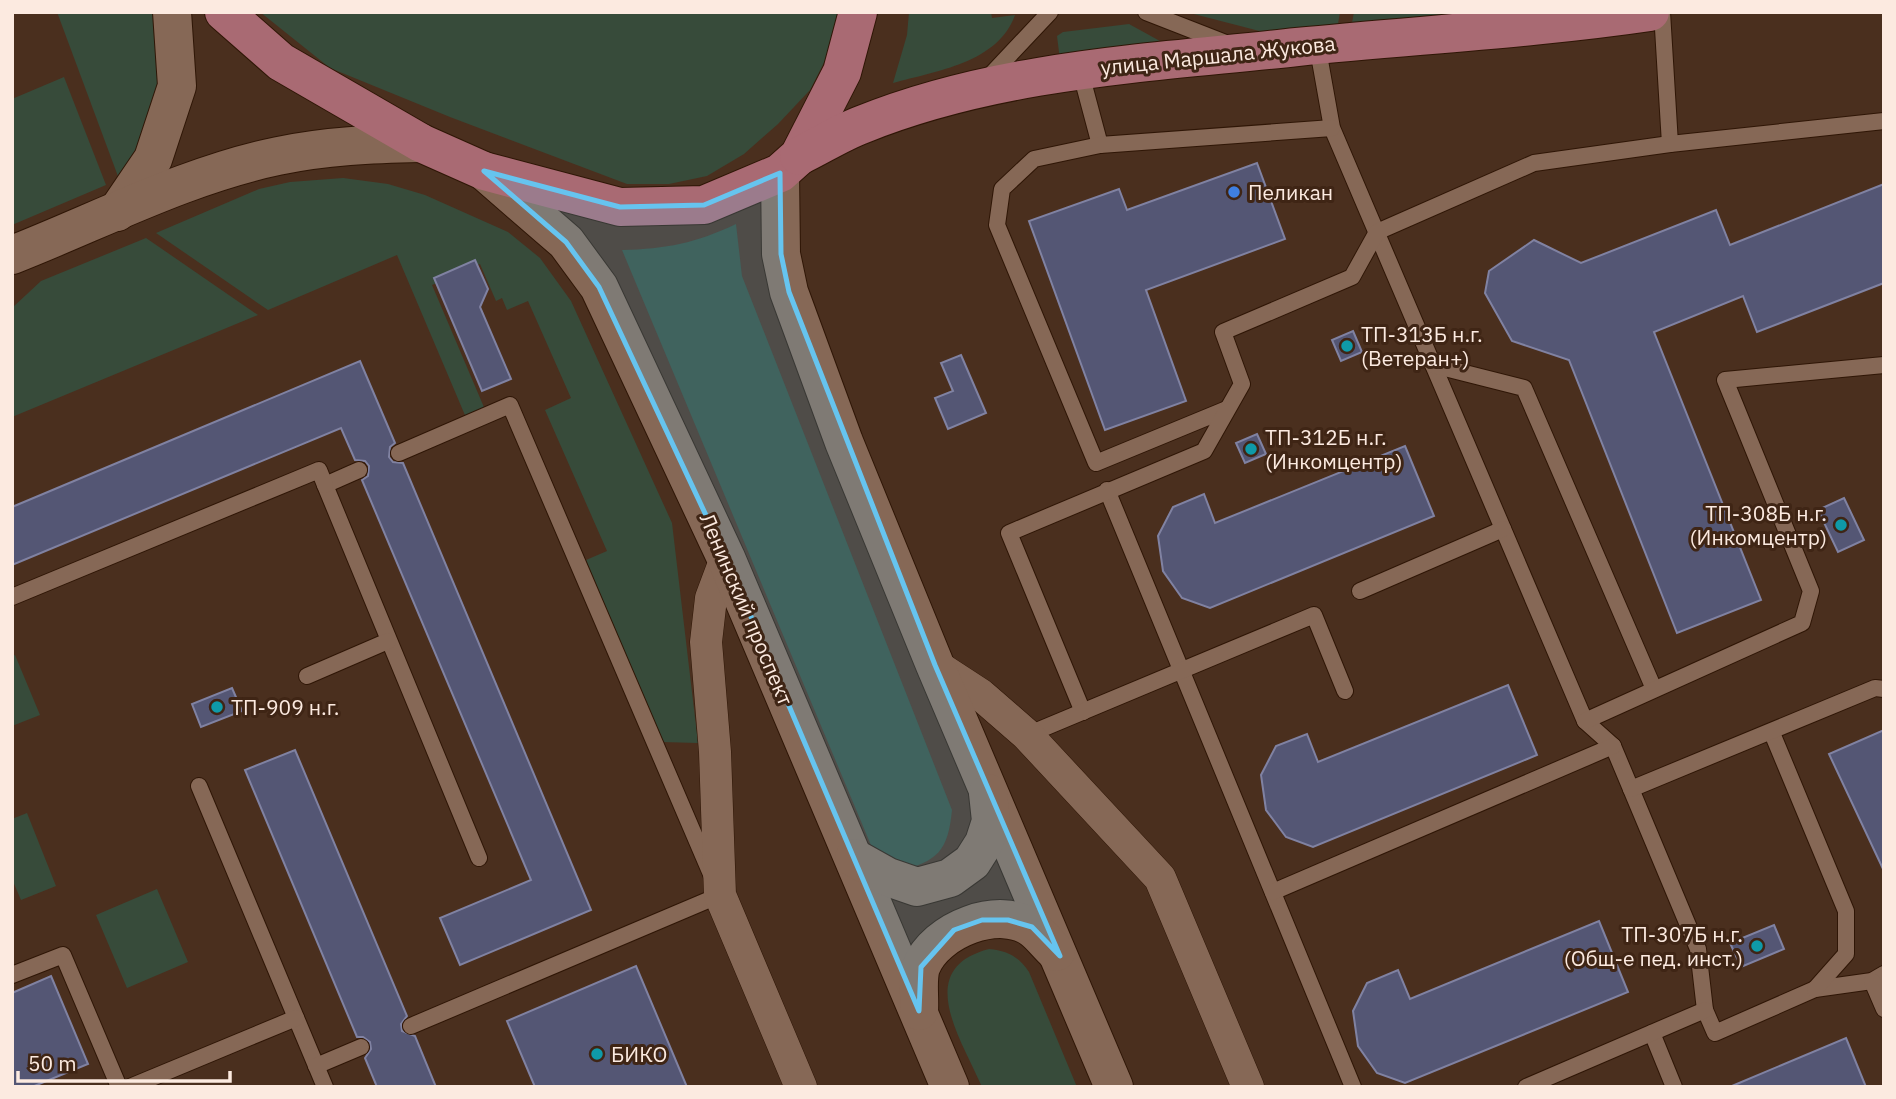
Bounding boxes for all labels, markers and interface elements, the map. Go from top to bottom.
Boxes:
street label: улица Маршала Жукова [1099,29,1337,81]
place label: Пеликан [1248,178,1333,206]
marker: Пеликан [1226,184,1242,200]
place label: ТП-313Б н.г. (Ветеран+) [1361,320,1483,372]
marker: ТП-313Б н.г. (Ветеран+) [1339,338,1355,354]
place label: ТП-312Б н.г. (Инкомцентр) [1265,423,1402,475]
marker: ТП-312Б н.г. (Инкомцентр) [1243,441,1259,457]
place label: ТП-308Б н.г. (Инкомцентр) [1690,499,1827,551]
street label: Ленинский проспект [694,509,800,709]
marker: ТП-308Б н.г. (Инкомцентр) [1833,517,1849,533]
place label: ТП-909 н.г. [231,693,339,721]
marker: ТП-909 н.г. [209,699,225,715]
place label: ТП-307Б н.г. (Общ-е пед. инст.) [1564,920,1743,972]
marker: ТП-307Б н.г. (Общ-е пед. инст.) [1749,938,1765,954]
scale bar [18,1040,229,1084]
place label: БИКО [611,1040,667,1068]
marker: БИКО [589,1046,605,1062]
text: 50 m [28,1049,77,1077]

